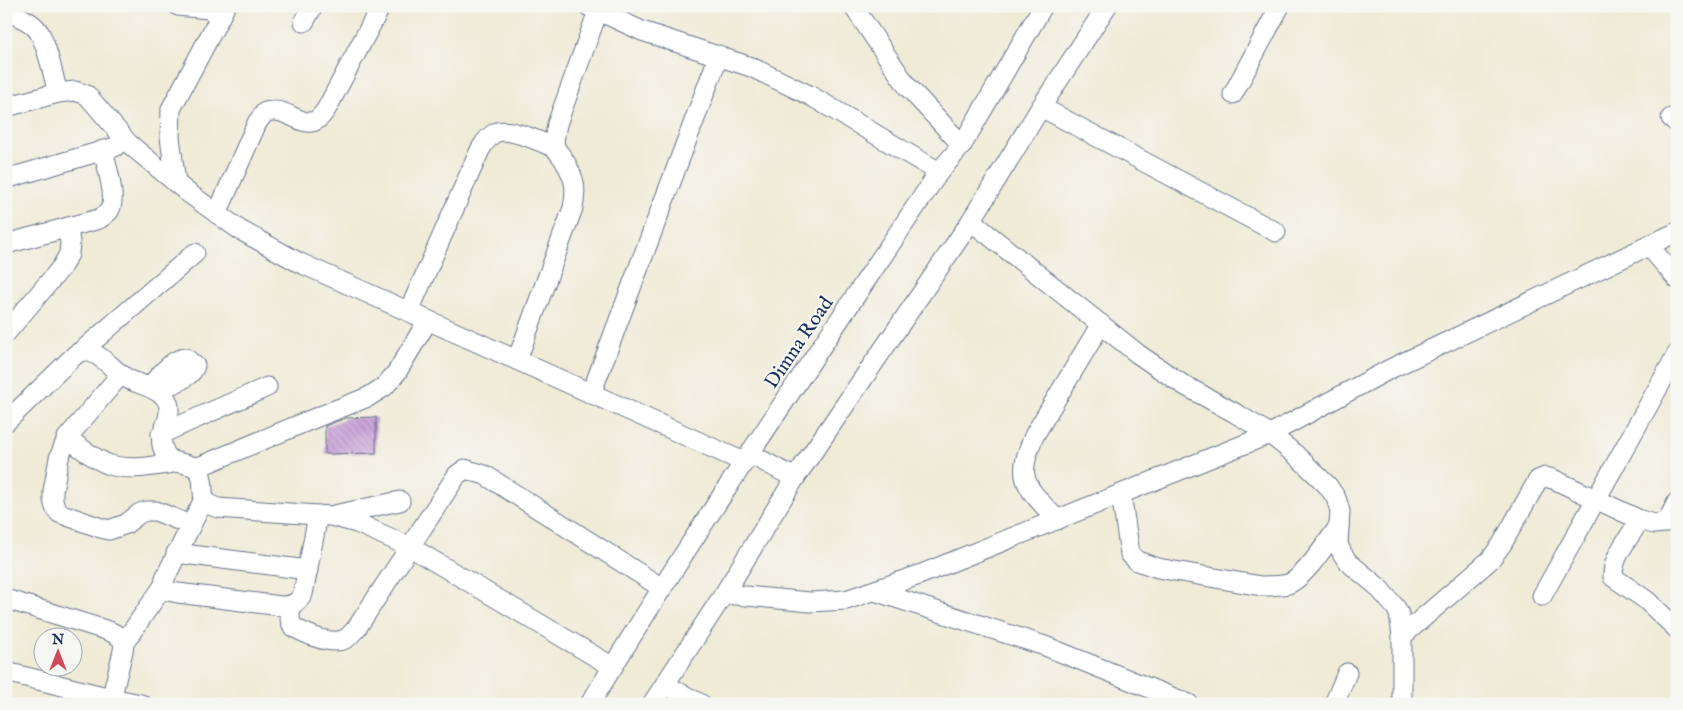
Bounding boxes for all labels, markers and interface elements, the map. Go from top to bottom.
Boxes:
street label: Dimna Road [759,292,839,394]
north arrow [32,628,82,678]
text: N [51,631,64,649]

